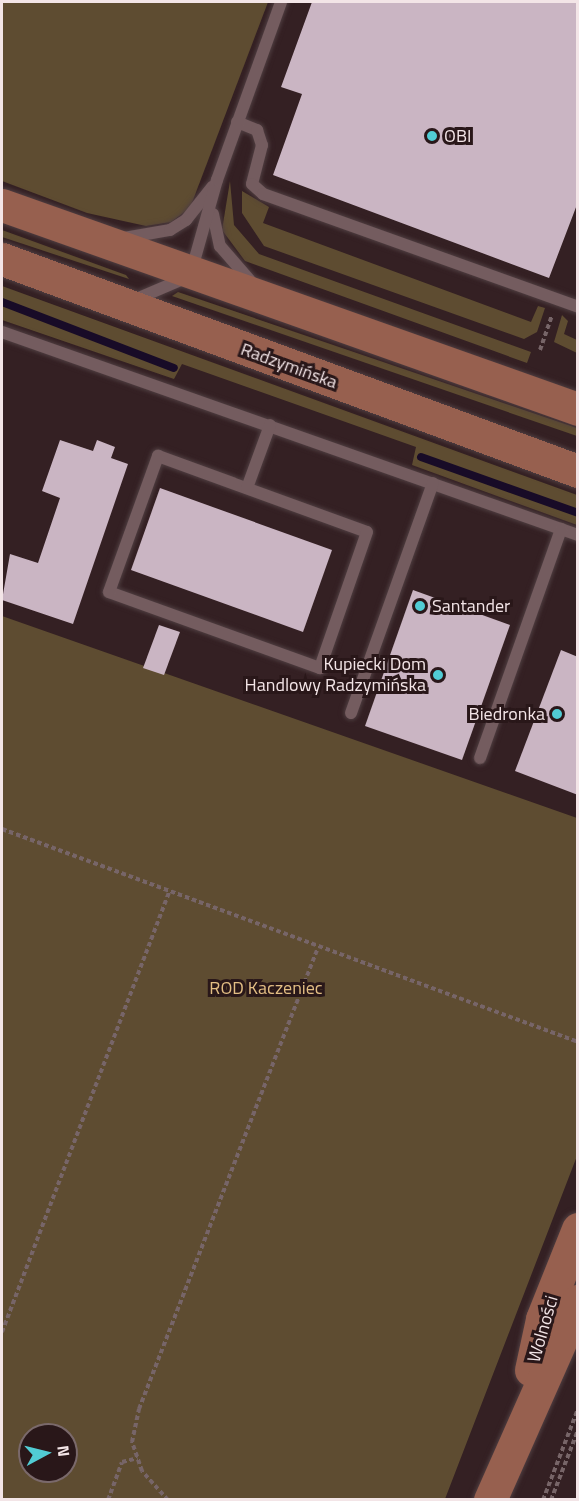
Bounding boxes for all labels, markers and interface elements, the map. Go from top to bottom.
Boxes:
place label: OBI [444,125,471,147]
marker: OBI [425,129,439,143]
street label: Radzymińska [238,339,340,393]
place label: Santander [432,595,510,617]
marker: Santander [413,599,427,613]
place label: Kupiecki Dom Handlowy Radzymińska [245,654,426,696]
marker: Kupiecki Dom Handlowy Radzymińska [431,668,445,682]
place label: Biedronka [469,703,545,725]
marker: Biedronka [550,707,564,721]
park label: ROD Kaczeniec [209,977,323,999]
street label: Wolności [523,1293,563,1365]
north arrow [18,1423,78,1483]
text: N [51,1444,76,1458]

